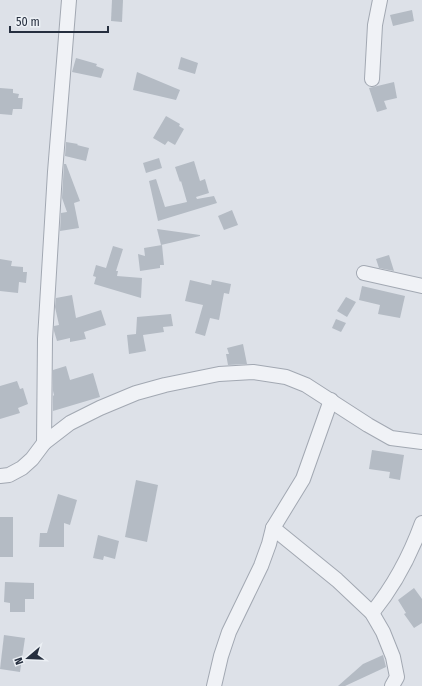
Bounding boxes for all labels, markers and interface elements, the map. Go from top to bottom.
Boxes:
scale bar [10,8,108,34]
text: 50 m [16,15,40,29]
north arrow [8,638,48,678]
text: N [12,656,26,666]

